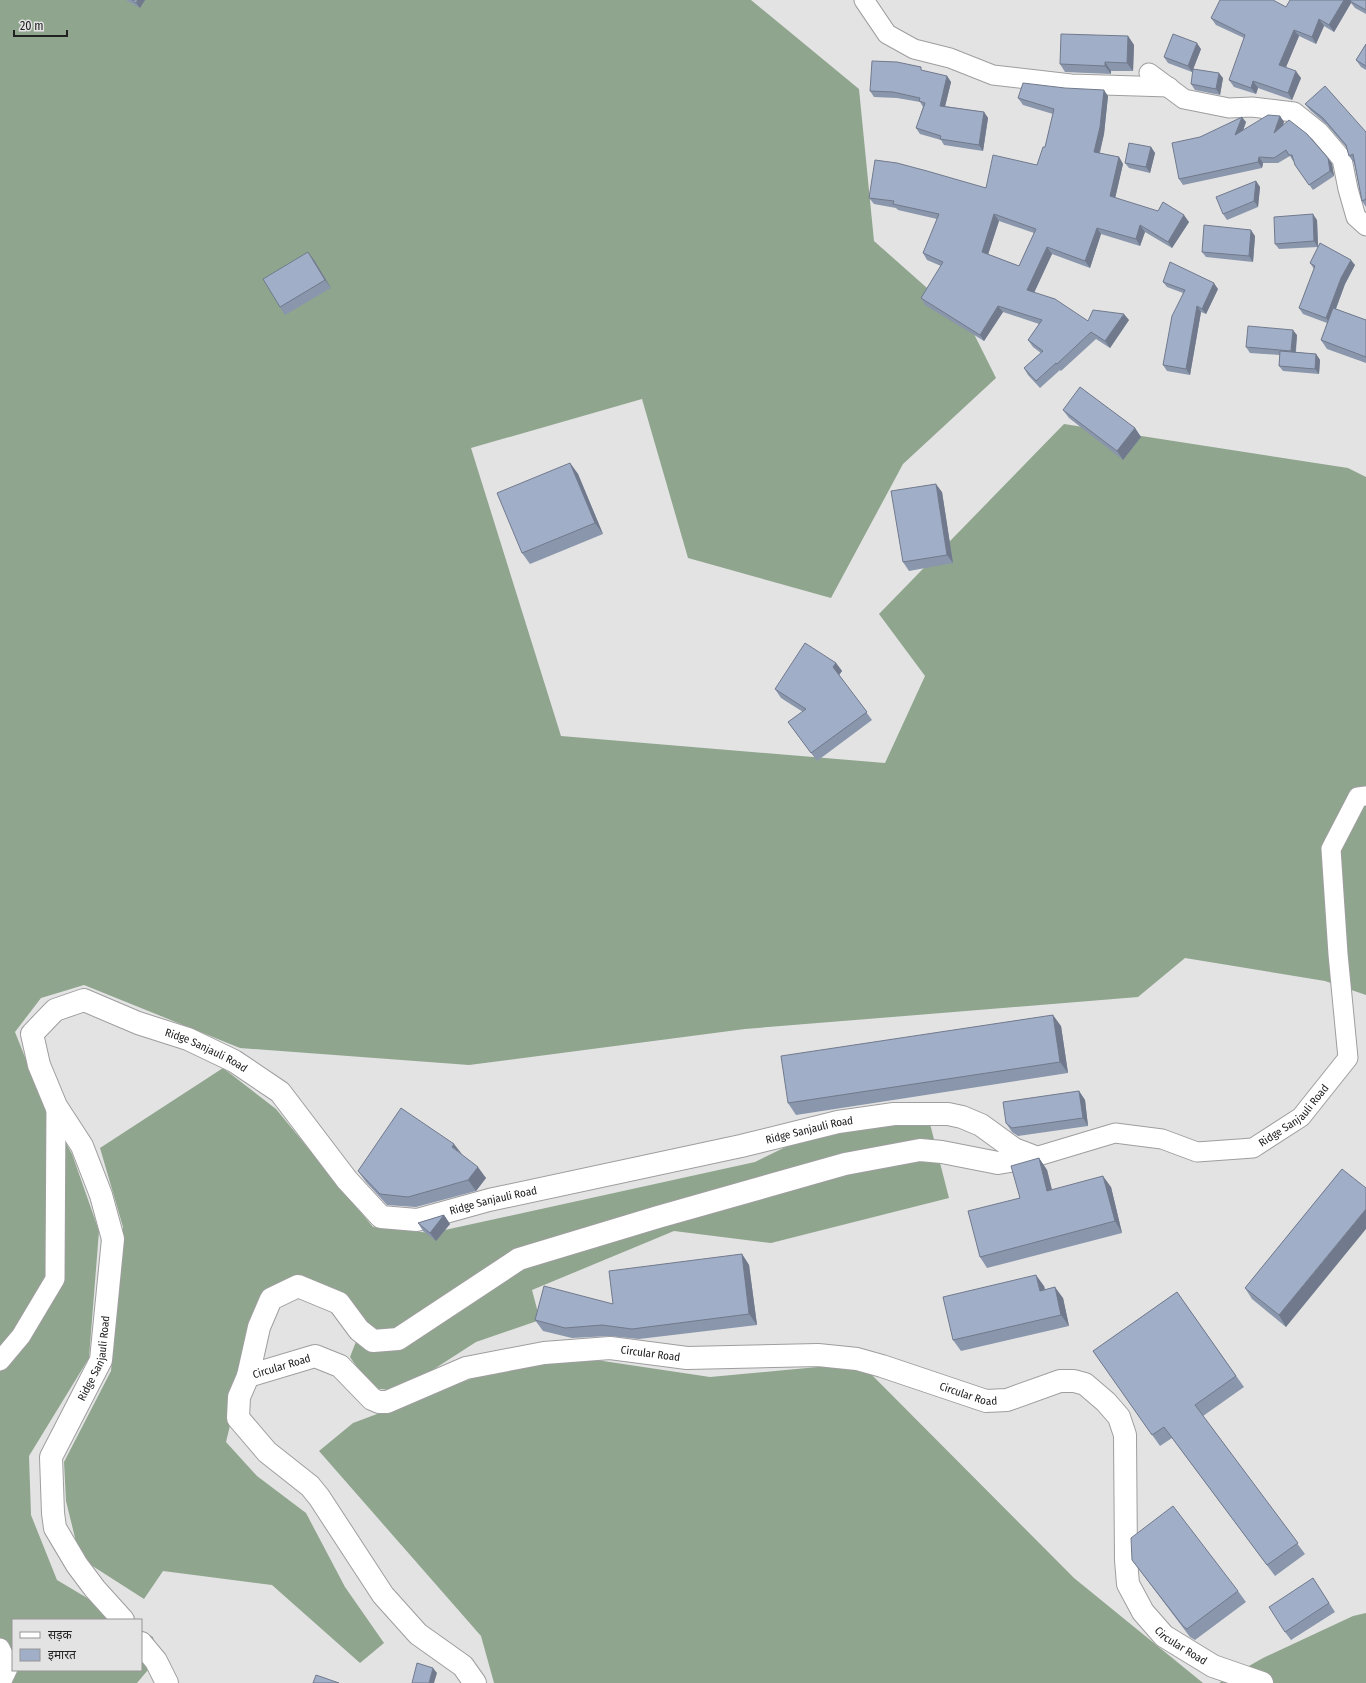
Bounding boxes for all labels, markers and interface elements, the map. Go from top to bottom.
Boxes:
scale bar [14,12,67,38]
text: 20 m [20,19,44,33]
street label: Ridge Sanjauli Road [164,1026,250,1075]
street label: Ridge Sanjauli Road [1256,1082,1331,1149]
street label: Ridge Sanjauli Road [764,1113,854,1146]
street label: Ridge Sanjauli Road [448,1183,538,1217]
street label: Ridge Sanjauli Road [75,1315,112,1403]
street label: Circular Road [620,1343,681,1364]
street label: Circular Road [251,1351,312,1381]
street label: Circular Road [938,1379,998,1407]
legend [12,1619,142,1671]
street label: Circular Road [1152,1624,1209,1667]
text: सड़क [48,1628,73,1642]
text: इमारत [48,1648,77,1662]

